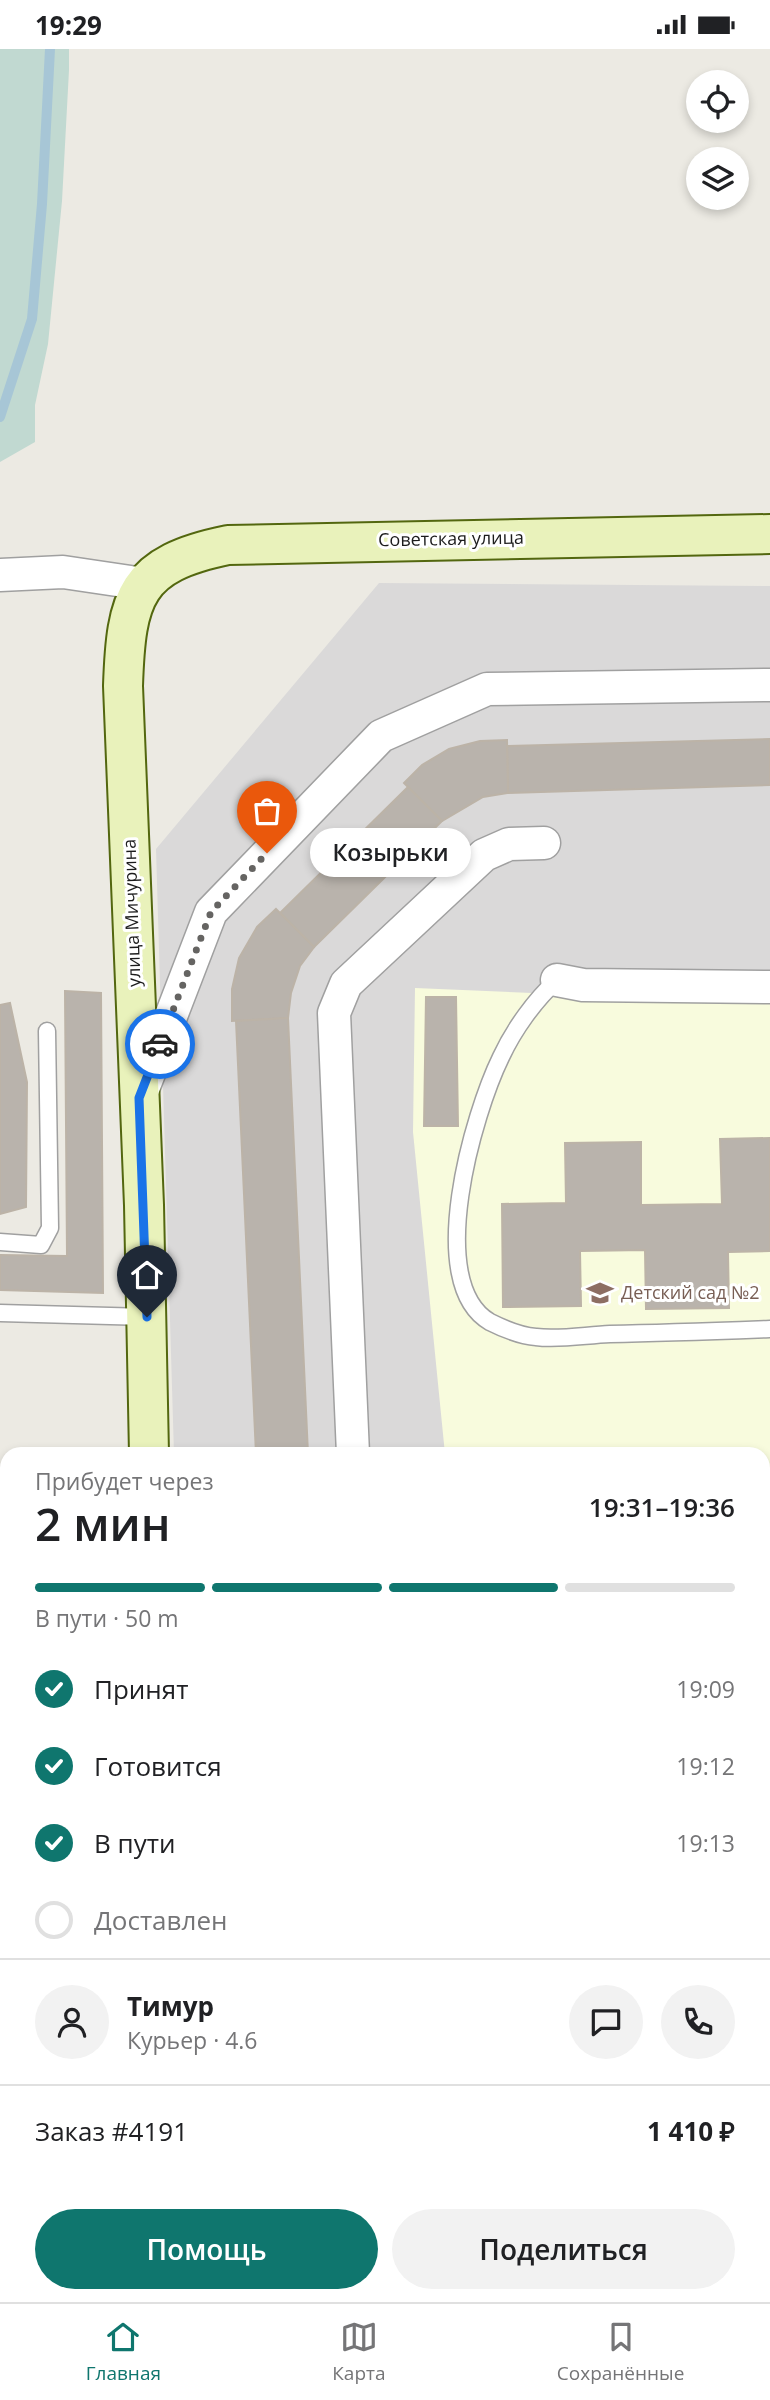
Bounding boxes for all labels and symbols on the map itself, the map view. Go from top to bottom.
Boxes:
street label: Советская улица [378,525,524,551]
pin [237,781,297,853]
callout: Козырьки [309,829,470,877]
street label: улица Мичурина [116,839,146,987]
courier [125,1009,195,1079]
pin [117,1245,177,1317]
school or university icon: Детский сад №2 [585,1278,615,1308]
place label: Детский сад №2 [621,1280,760,1304]

